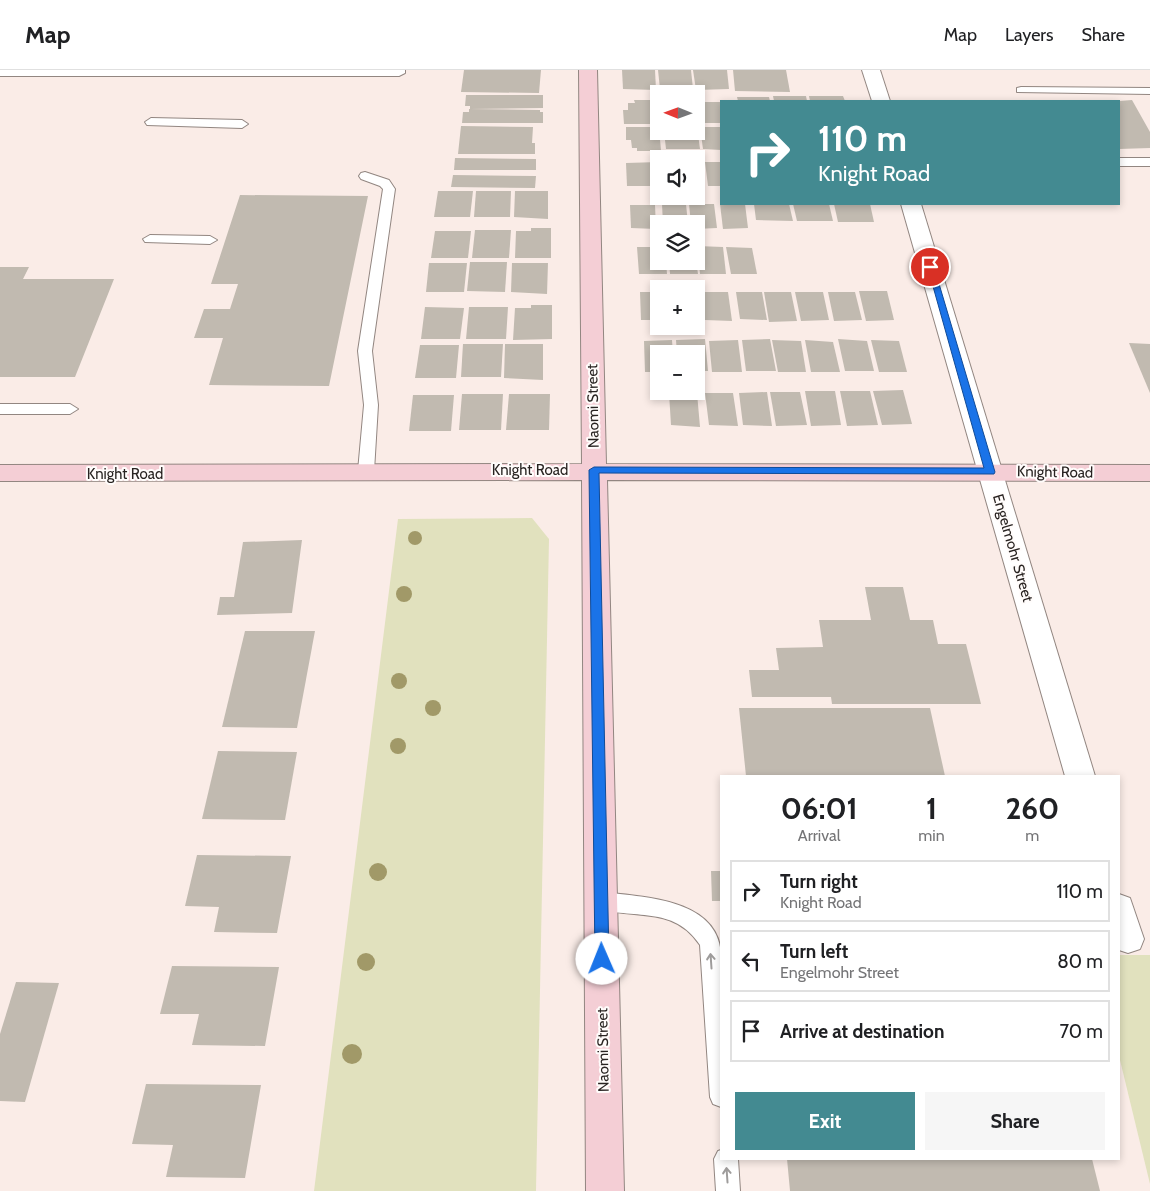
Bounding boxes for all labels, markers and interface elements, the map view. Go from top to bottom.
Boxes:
text: Map [25,20,71,49]
text: Map [944,24,977,46]
text: Layers [1005,24,1054,46]
text: Share [1082,24,1125,46]
north arrow [650,85,705,140]
map controls [650,85,705,400]
text: 110 m [818,117,907,160]
icon: right [735,120,800,185]
button: sound [650,150,705,205]
text: Knight Road [818,160,930,187]
button: layers [650,215,705,270]
pin [909,246,951,288]
icon: arrive [916,253,944,281]
button: + [650,280,705,335]
button: − [650,345,705,400]
street label: Naomi Street [583,364,603,448]
street label: Knight Road [492,461,568,479]
street label: Knight Road [1017,462,1093,482]
street label: Knight Road [87,465,163,483]
street label: Engelmohr Street [989,492,1037,604]
text: 06:01 [781,790,858,827]
text: 1 [926,790,937,827]
text: 260 [1005,790,1059,827]
text: Arrival [798,826,840,845]
text: min [918,826,945,845]
text: m [1025,826,1039,845]
text: Turn right [780,870,858,893]
icon: right [737,877,765,905]
text: 110 m [1056,880,1103,903]
text: Knight Road [780,893,862,912]
position arrow [575,932,627,984]
text: Turn left [780,940,848,963]
icon: left [737,947,765,975]
text: 80 m [1057,950,1103,973]
one-way arrow [707,953,716,969]
text: Engelmohr Street [780,963,899,982]
street label: Naomi Street [593,1008,613,1092]
icon: arrive [737,1017,765,1045]
text: Arrive at destination [780,1020,944,1043]
text: 70 m [1059,1020,1103,1043]
button: Exit [735,1092,915,1150]
button: Share [925,1092,1105,1150]
one-way arrow [722,1167,732,1183]

